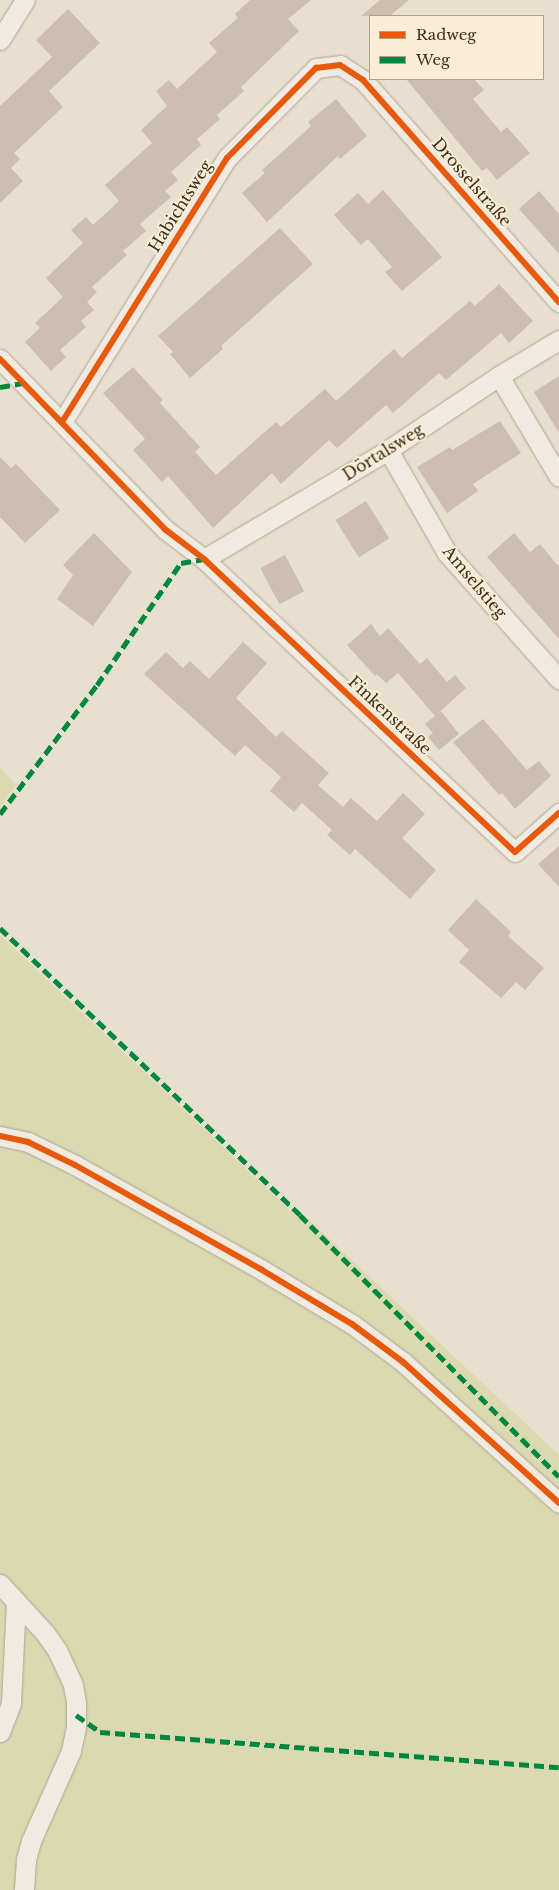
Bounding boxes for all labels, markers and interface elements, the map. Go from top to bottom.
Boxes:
legend [369,15,544,80]
text: Radweg [416,25,476,44]
text: Weg [416,50,450,69]
street label: Drosselstraße [428,134,516,230]
street label: Habichtsweg [144,157,216,255]
street label: Dörtalsweg [339,420,427,484]
street label: Amselstieg [439,542,511,622]
street label: Finkenstraße [344,672,436,758]

